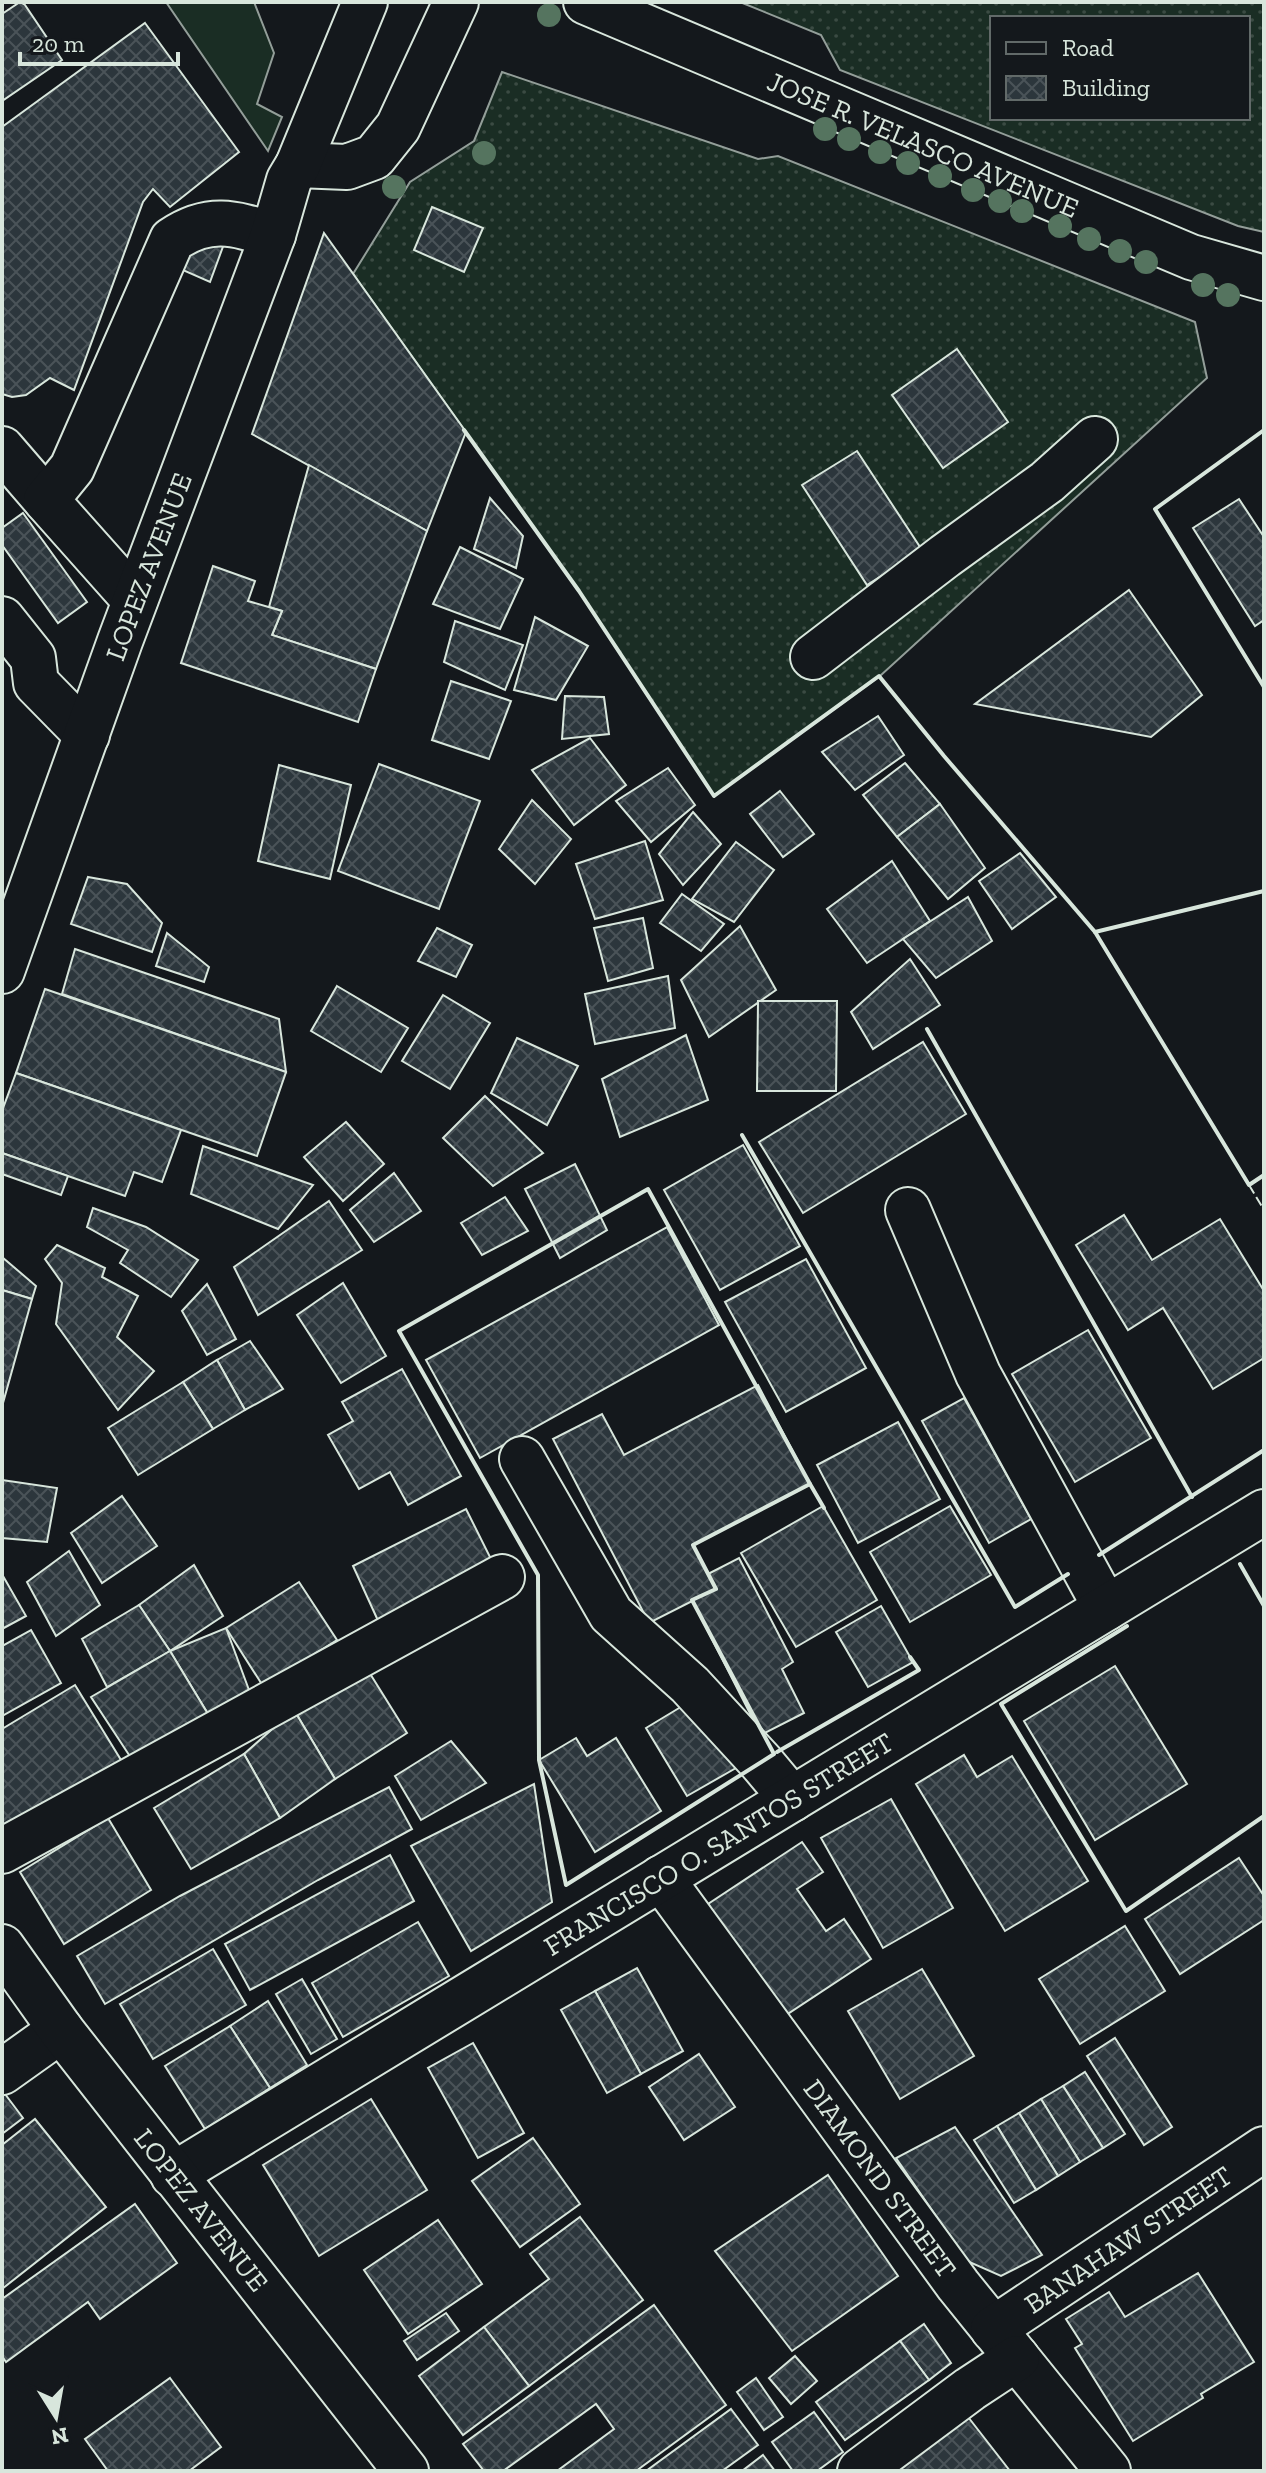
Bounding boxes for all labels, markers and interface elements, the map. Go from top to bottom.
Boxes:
scale bar [20,16,178,66]
legend [990,16,1250,120]
text: 20 m [32,29,85,58]
text: Road [1062,33,1114,62]
street label: JOSE R. VELASCO AVENUE [763,64,1084,224]
text: Building [1062,73,1150,102]
street label: LOPEZ AVENUE [98,468,198,665]
street label: FRANCISCO O. SANTOS STREET [538,1725,899,1962]
street label: DIAMOND STREET [797,2073,964,2284]
street label: LOPEZ AVENUE [128,2122,275,2298]
street label: BANAHAW STREET [1018,2159,1238,2320]
north arrow [16,2377,96,2457]
text: N [49,2421,71,2451]

